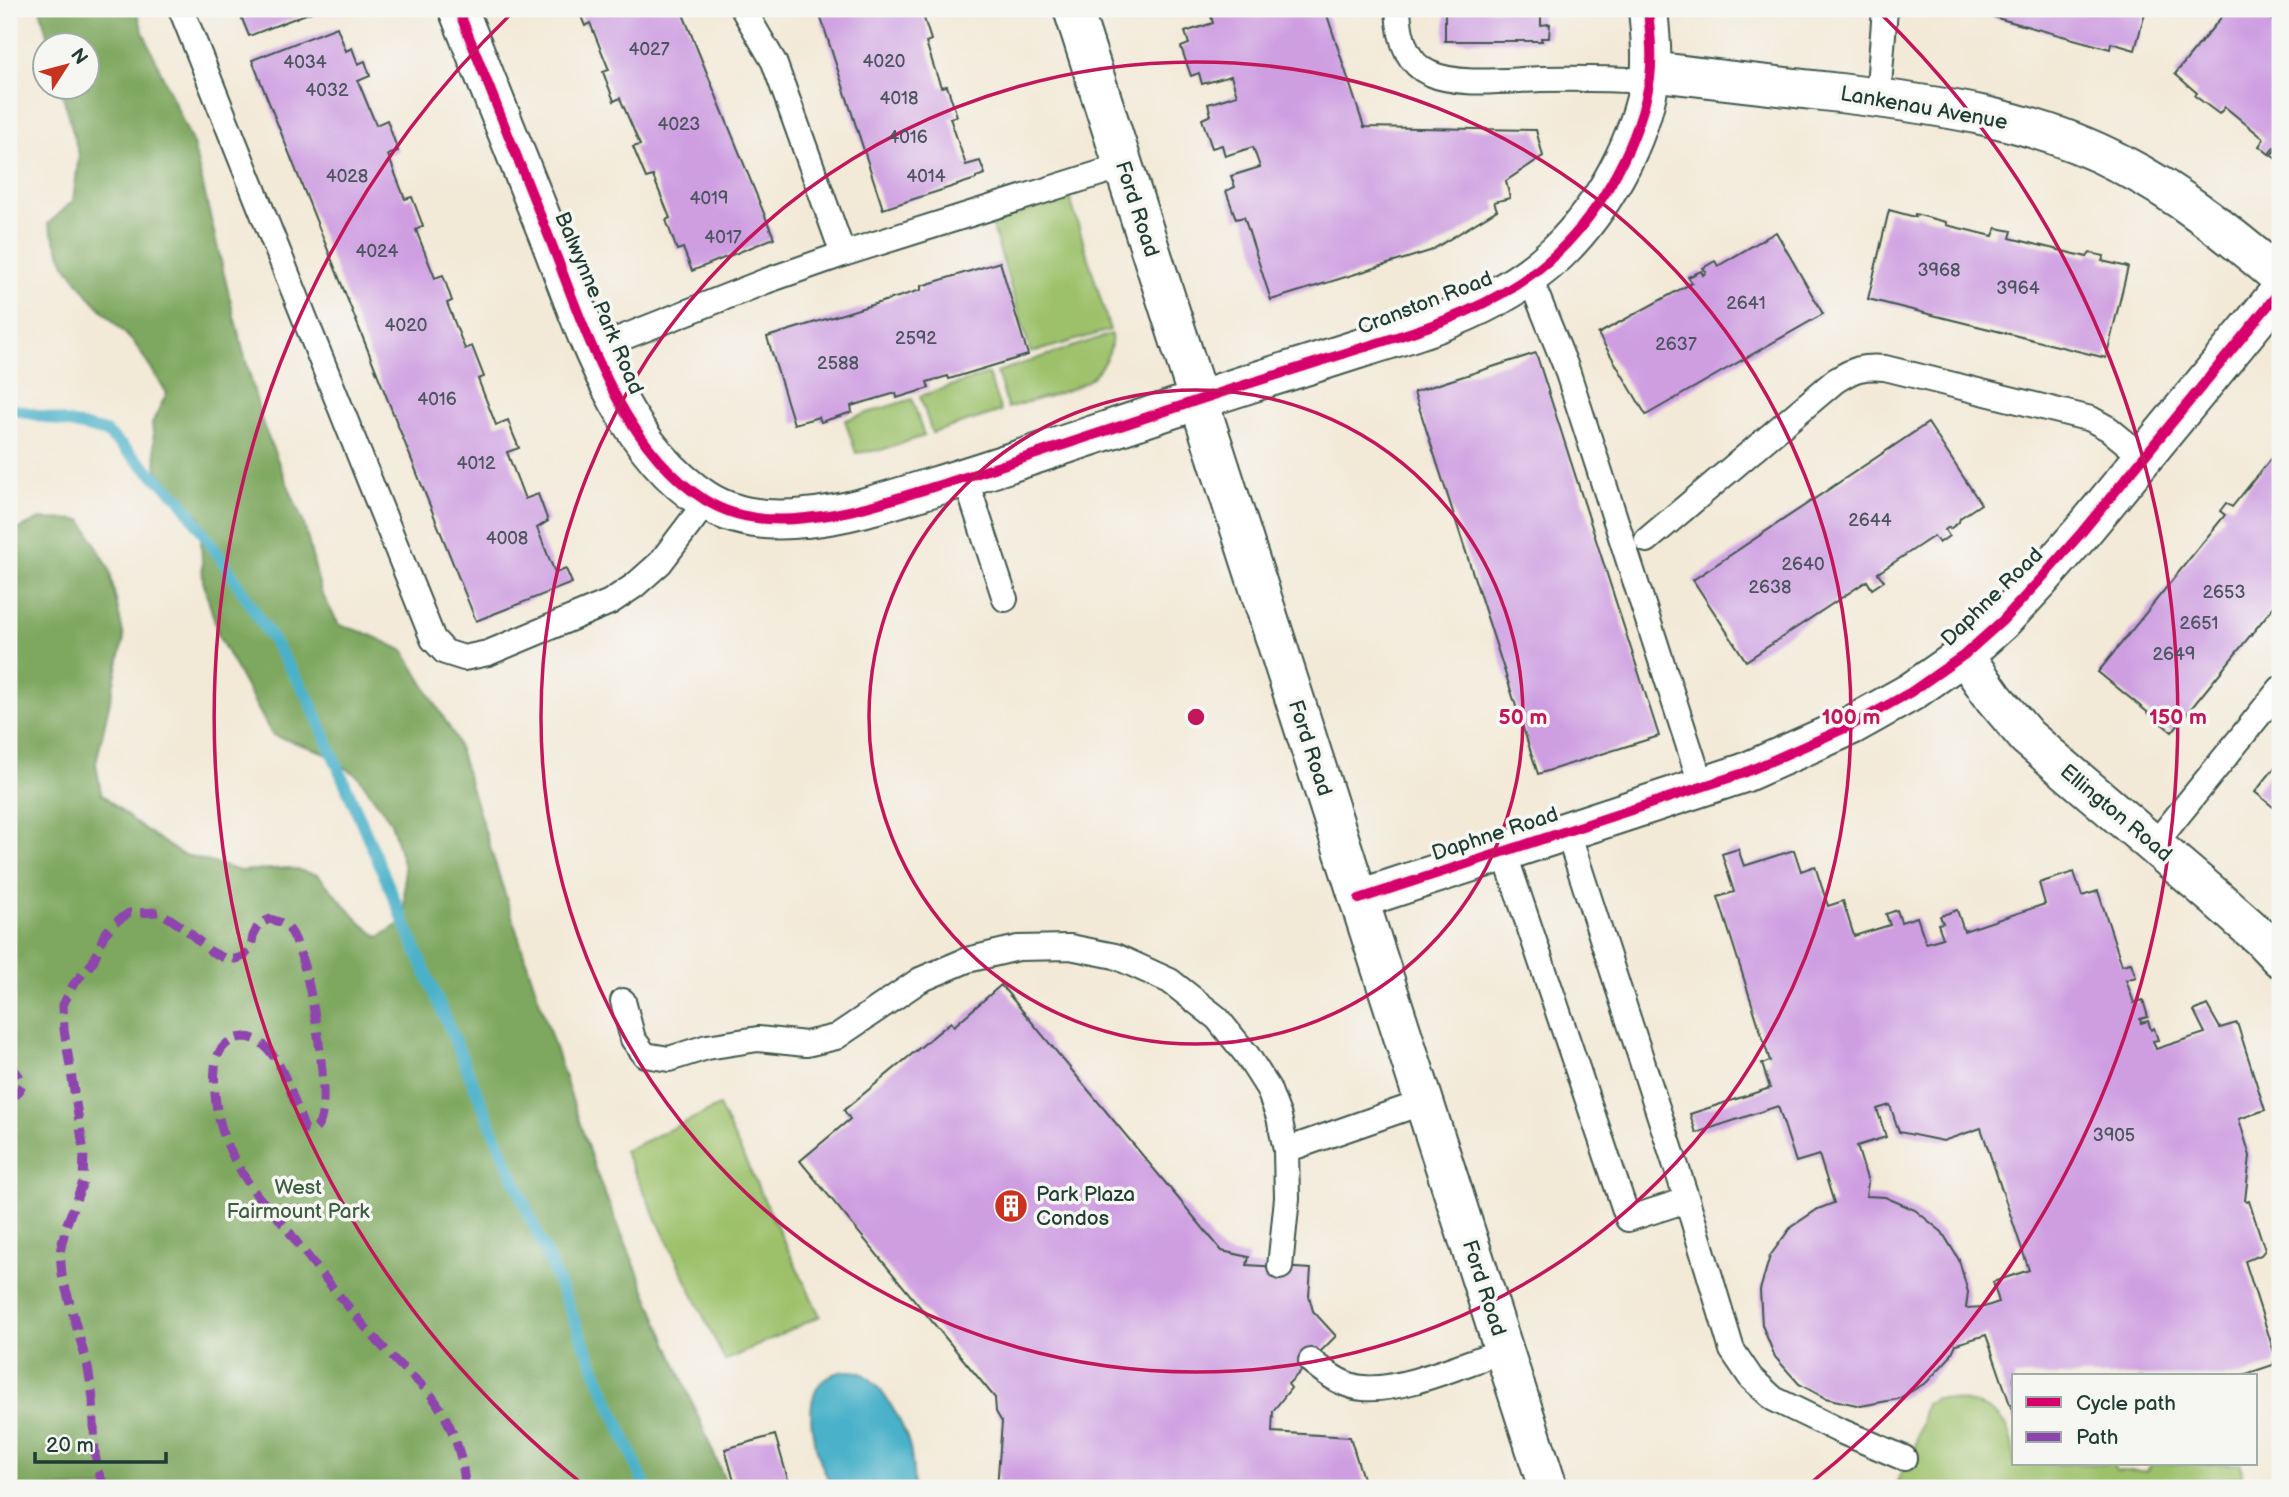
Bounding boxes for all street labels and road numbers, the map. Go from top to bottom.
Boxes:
street label: Lankenau Avenue [1839,81,2009,135]
street label: Ford Road [1110,158,1164,260]
street label: Balwynne Park Road [549,208,649,398]
street label: Cranston Road [1354,266,1496,340]
street label: Daphne Road [1936,542,2048,652]
street label: Ford Road [1283,697,1337,799]
street label: Ellington Road [2055,759,2177,867]
street label: Daphne Road [1429,802,1561,866]
street label: Ford Road [1457,1237,1511,1339]

